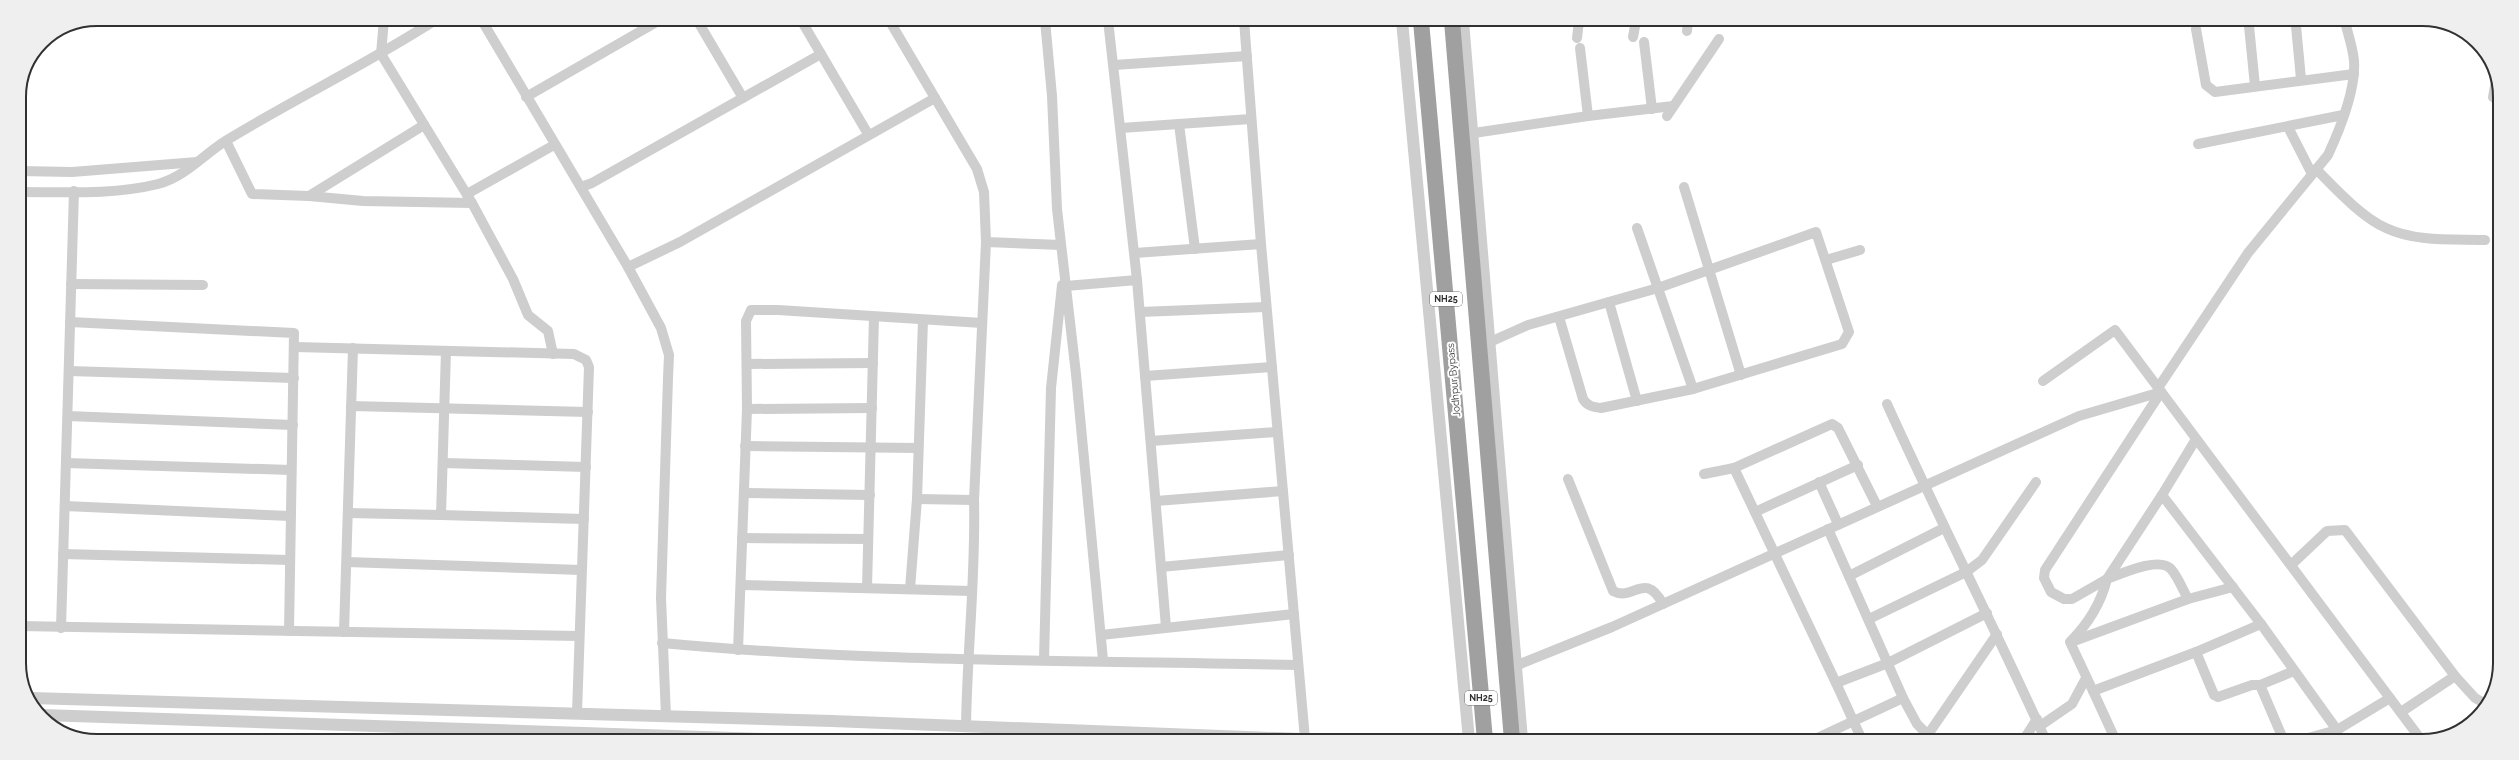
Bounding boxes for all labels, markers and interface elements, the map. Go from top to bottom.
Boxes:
road number: NH25 [1430,292,1462,306]
street label: Jodhpur Bypass [1445,342,1462,417]
road number: NH25 [1465,691,1497,705]

